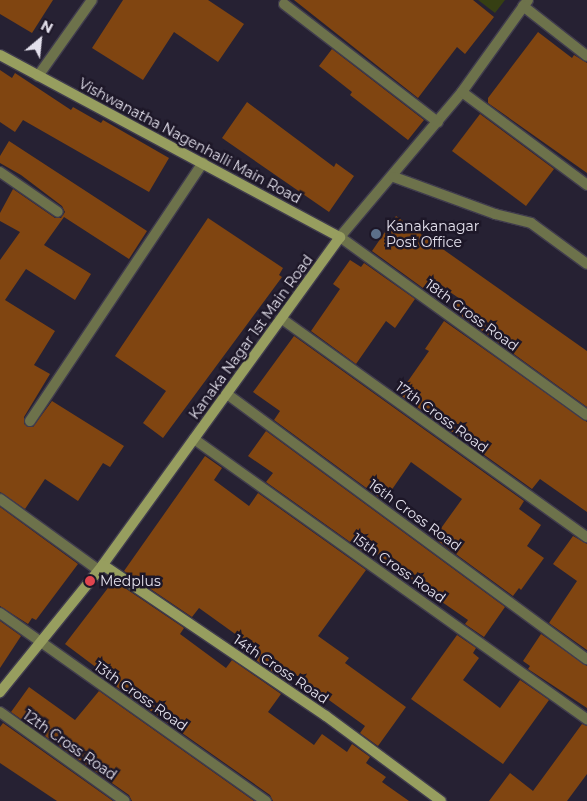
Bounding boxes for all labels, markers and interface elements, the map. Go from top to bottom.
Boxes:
north arrow [15,15,65,65]
text: N [38,16,56,37]
street label: Vishwanatha Nagenhalli Main Road [76,75,304,207]
place label: Kanakanagar Post Office [386,218,479,250]
marker: Kanakanagar Post Office [370,228,382,240]
street label: Kanaka Nagar 1st Main Road [186,252,316,422]
street label: 18th Cross Road [422,276,522,354]
street label: 17th Cross Road [393,378,491,456]
street label: 16th Cross Road [365,476,465,554]
street label: 15th Cross Road [349,530,449,606]
place label: Medplus [100,573,161,589]
marker: Medplus [84,575,96,587]
street label: 14th Cross Road [230,631,332,707]
street label: 13th Cross Road [91,658,191,734]
street label: 12th Cross Road [20,707,120,783]

